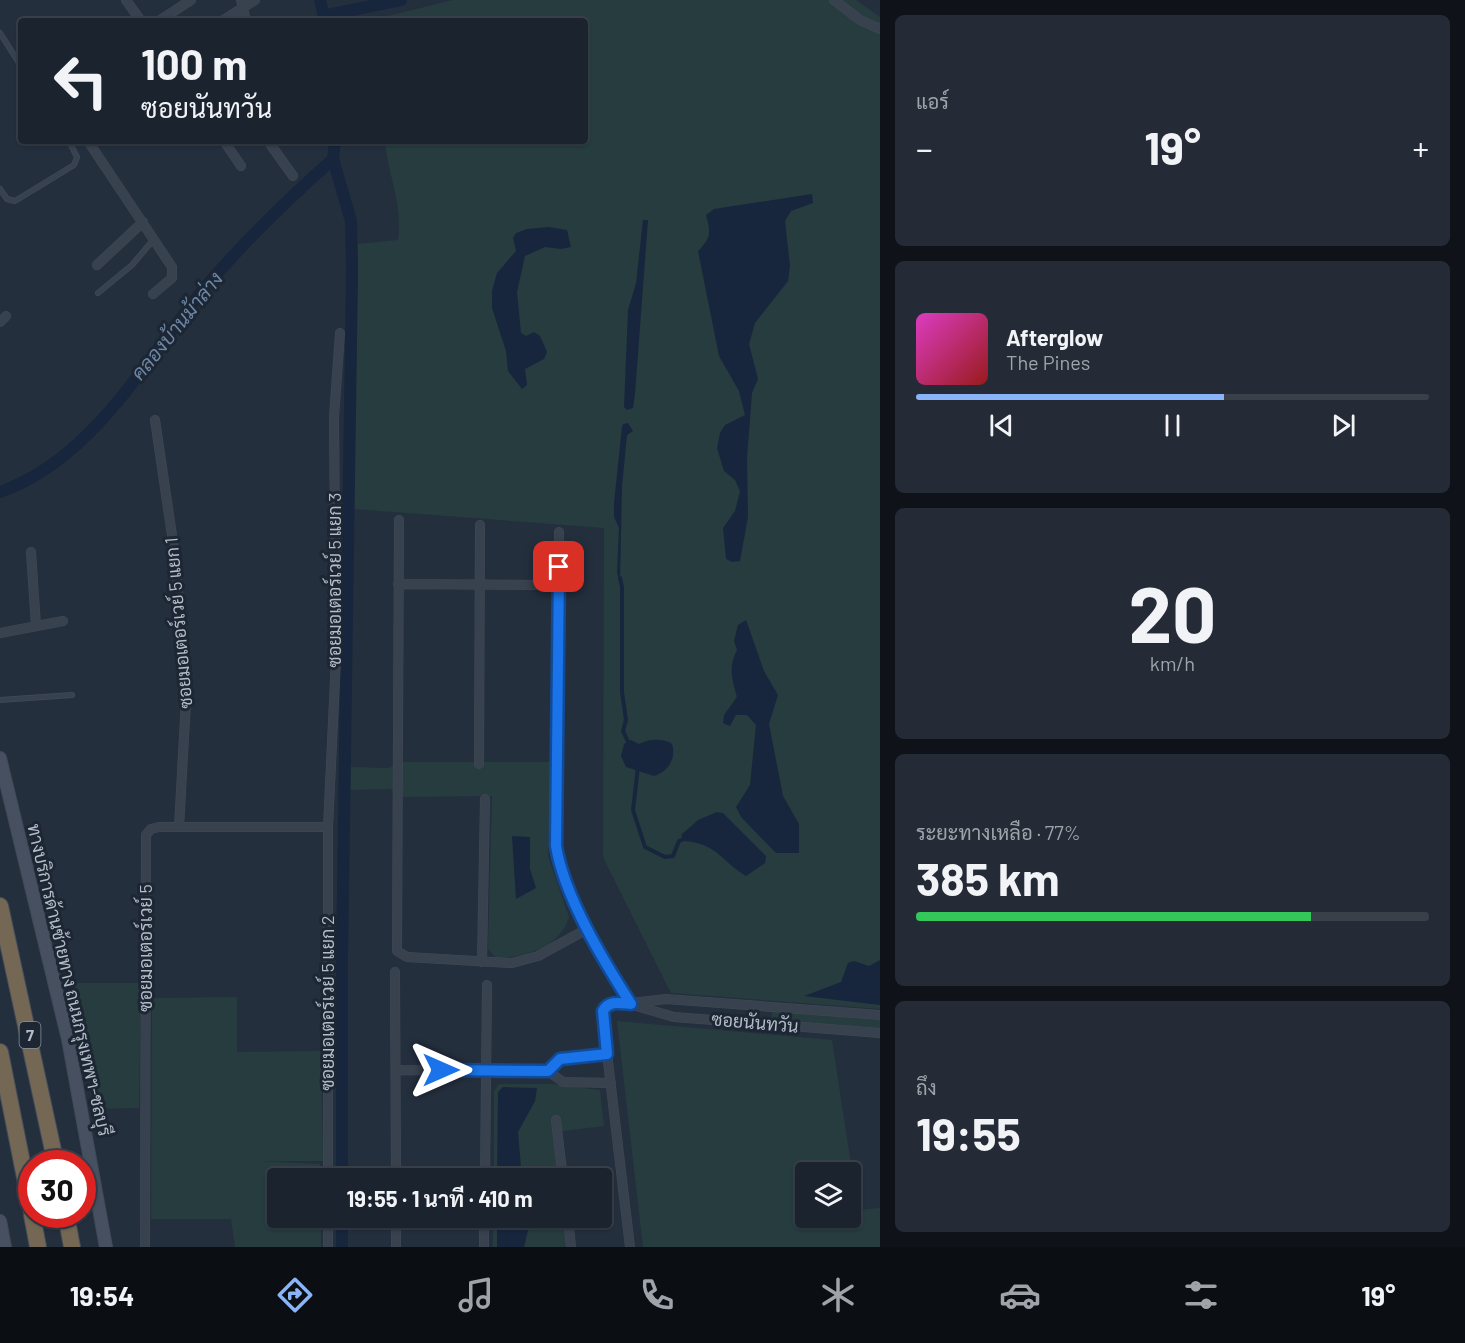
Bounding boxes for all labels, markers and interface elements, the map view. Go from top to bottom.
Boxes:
text: 100 m [141,38,247,88]
icon: left [42,42,120,120]
text: แอร์ [916,89,949,113]
text: ซอยนันทวัน [141,91,272,123]
text: 19° [1144,120,1201,174]
text: − [916,128,933,168]
text: + [1413,128,1429,168]
water label: คลองบ้านม้าล่าง [125,266,227,384]
text: Afterglow [1006,324,1103,350]
text: The Pines [1006,350,1090,374]
icon: previous [985,409,1018,442]
icon: pause [1156,409,1189,442]
icon: next [1327,409,1360,442]
street label: ซอยมอเตอร์เวย์ 5 แยก 3 [322,493,345,667]
street label: ซอยมอเตอร์เวย์ 5 แยก 1 [159,537,196,710]
pin [533,541,584,592]
icon: arrive [542,550,575,583]
text: 20 [1128,565,1217,659]
text: km/h [1150,651,1195,675]
text: ระยะทางเหลือ · 77% [916,820,1081,844]
street label: ทางบริการด้านซ้ายทาง ถนนกรุงเทพฯ-ชลบุรี [21,821,118,1139]
text: 385 km [916,851,1059,905]
street label: ซอยมอเตอร์เวย์ 5 [133,884,156,1012]
street label: ซอยมอเตอร์เวย์ 5 แยก 2 [315,915,338,1091]
street label: ซอยนันทวัน [711,1007,800,1037]
road number: 7 [20,1022,40,1048]
position arrow [409,1038,473,1102]
text: ถึง [916,1075,937,1099]
text: 19:55 [916,1106,1021,1160]
speed limit sign: 30 [18,1150,96,1228]
map controls [795,1162,861,1228]
button: layers [795,1162,861,1228]
text: 19:55 · 1 นาที · 410 m [346,1185,533,1211]
icon: directions [274,1274,316,1316]
icon: music [455,1274,497,1316]
icon: phone [636,1274,678,1316]
icon: climate [817,1274,859,1316]
icon: car [999,1274,1041,1316]
icon: filters [1180,1274,1222,1316]
text: 19:54 [70,1279,134,1311]
text: 19° [1361,1279,1395,1311]

